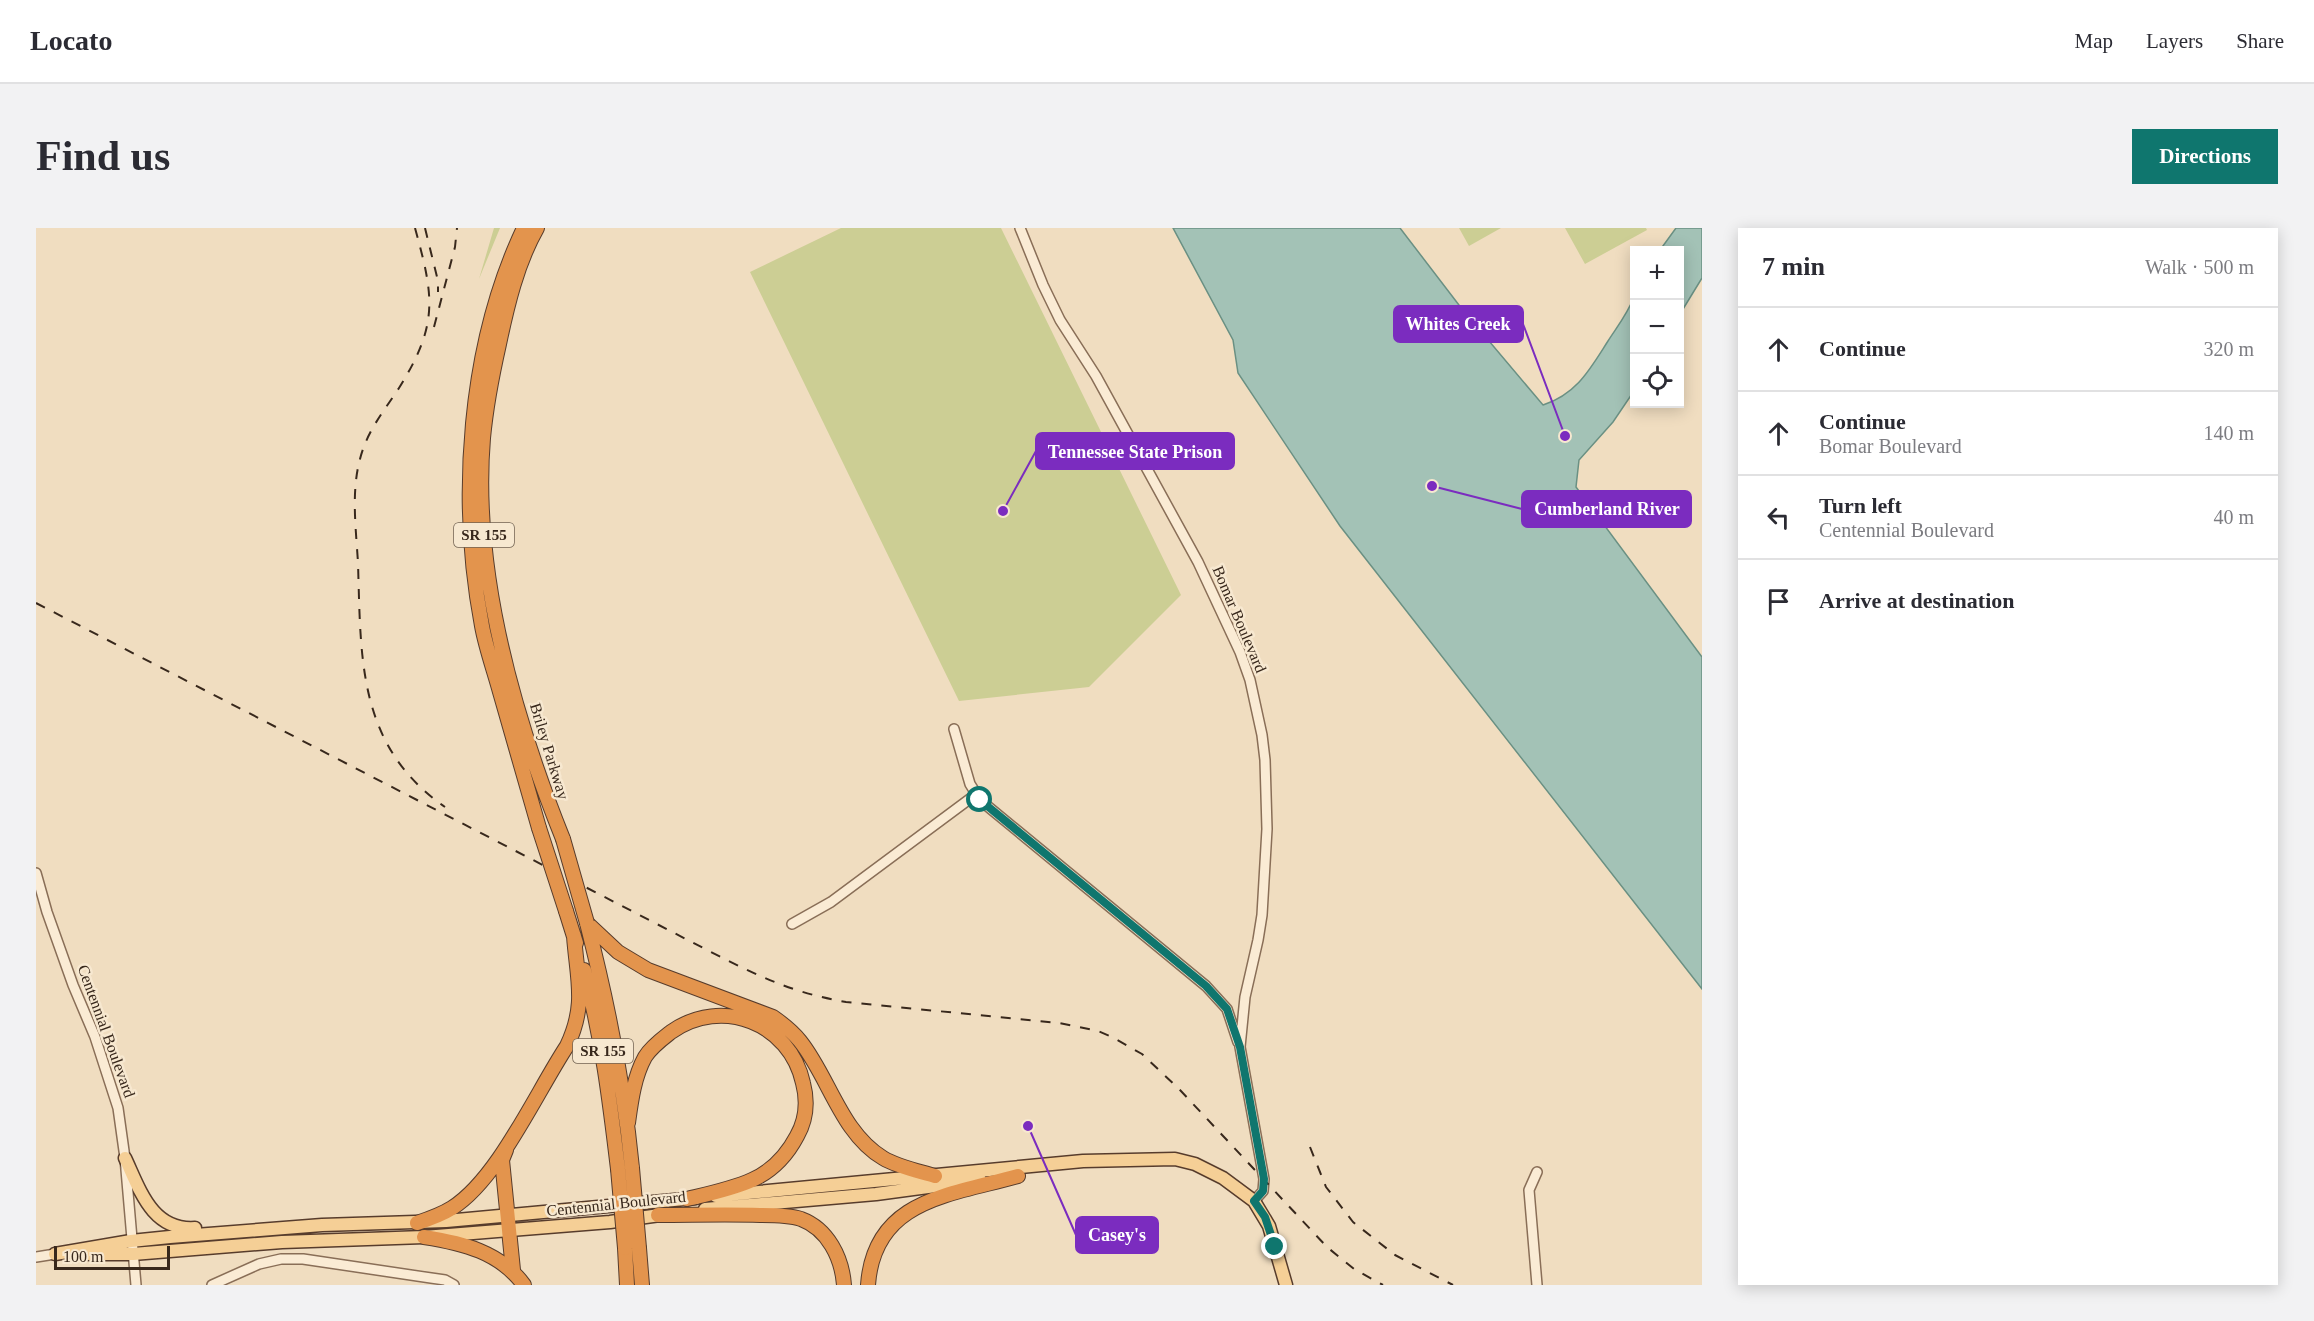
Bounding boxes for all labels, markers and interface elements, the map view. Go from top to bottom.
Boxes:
text: Locato [30,25,112,56]
text: Map [2075,29,2113,53]
text: Layers [2146,29,2203,53]
text: Share [2236,29,2284,53]
button: Directions [2132,129,2278,184]
text: Find us [36,133,170,179]
map controls [1630,246,1684,408]
button: + [1630,246,1684,300]
text: 7 min [1762,252,1825,281]
text: Walk · 500 m [2145,256,2254,278]
button: − [1630,300,1684,354]
callout: Whites Creek [1394,306,1523,342]
text: Whites Creek [1405,314,1511,334]
icon: ahead [1762,333,1795,366]
text: Continue [1819,336,1906,361]
text: 320 m [2203,338,2254,360]
button: locate [1630,354,1684,408]
text: Continue [1819,409,1906,434]
icon: ahead [1762,417,1795,450]
text: 140 m [2203,422,2254,444]
callout: Tennessee State Prison [1036,433,1234,469]
text: Bomar Boulevard [1819,435,1962,457]
text: Tennessee State Prison [1048,442,1222,462]
callout: Cumberland River [1522,491,1691,527]
text: Turn left [1819,493,1902,518]
text: Cumberland River [1534,499,1680,519]
icon: left [1762,501,1795,534]
text: 40 m [2213,506,2254,528]
text: Centennial Boulevard [1819,519,1994,541]
road number: SR 155 [454,523,514,547]
street label: Bomar Boulevard [1209,563,1270,675]
icon: arrive [1762,585,1795,618]
text: Arrive at destination [1819,588,2015,613]
street label: Briley Parkway [526,701,572,802]
route start [966,786,992,812]
street label: Centennial Boulevard [75,963,138,1100]
road number: SR 155 [573,1039,633,1063]
street label: Centennial Boulevard [546,1188,687,1219]
callout: Casey's [1076,1217,1158,1253]
text: Casey's [1088,1225,1146,1245]
route end [1261,1233,1287,1259]
scale bar [54,1243,170,1270]
text: 100 m [63,1248,103,1265]

